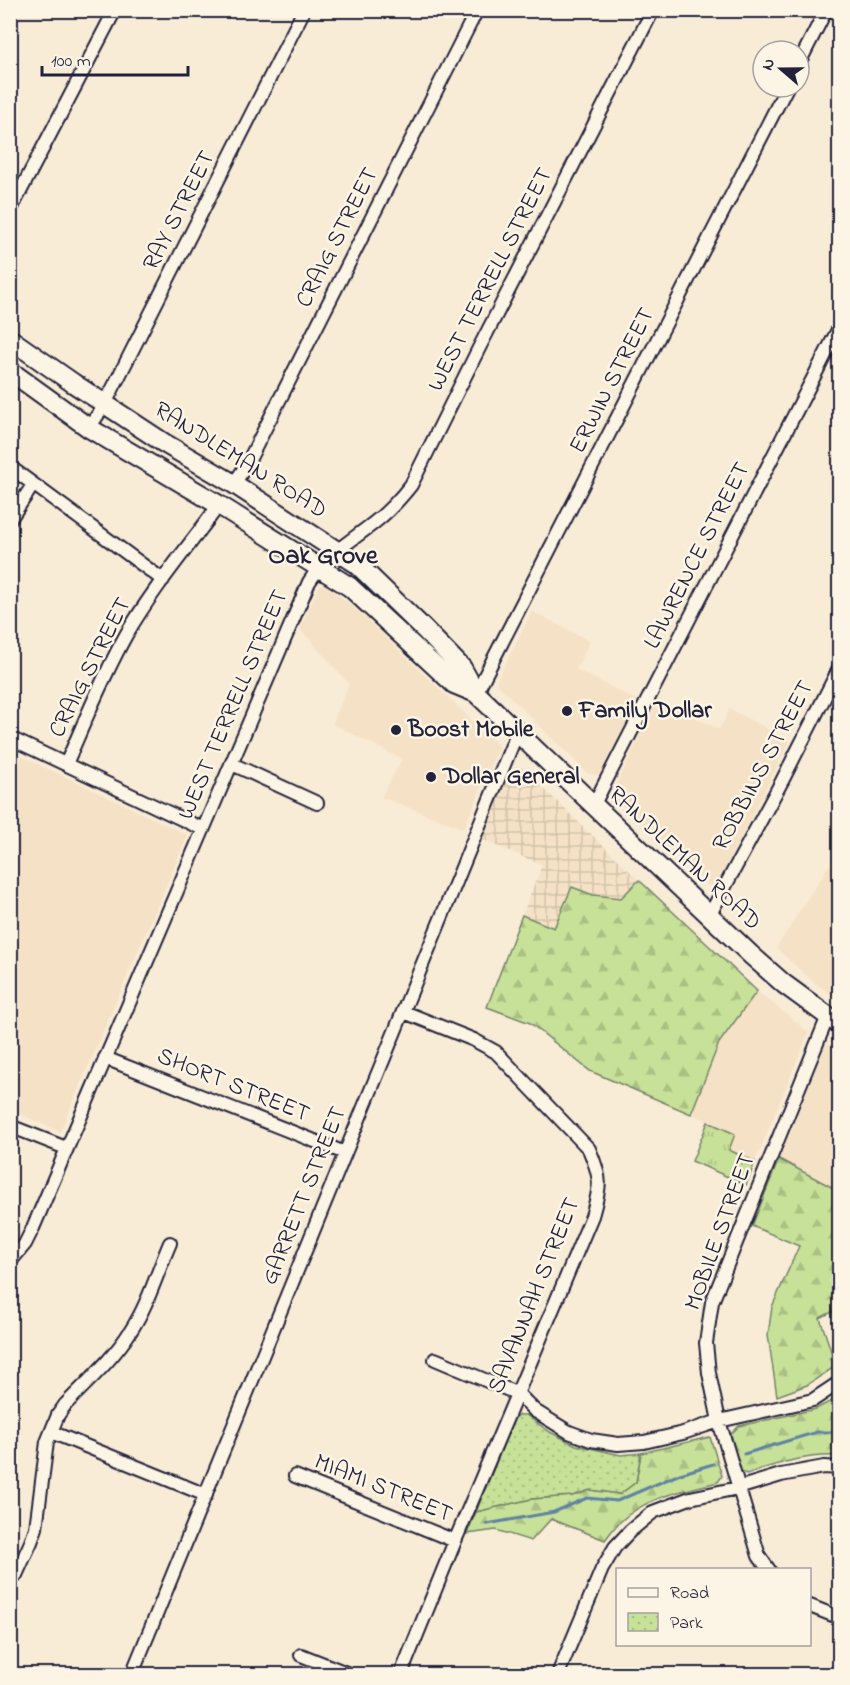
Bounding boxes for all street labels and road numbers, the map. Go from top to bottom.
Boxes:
street label: RAY STREET [135,145,225,277]
street label: CRAIG STREET [288,162,388,314]
street label: WEST TERRELL STREET [419,162,563,398]
street label: ERWIN STREET [561,302,665,460]
street label: RANDLEMAN ROAD [147,394,333,528]
street label: LAWRENCE STREET [636,456,760,655]
street label: WEST TERRELL STREET [170,584,298,825]
street label: CRAIG STREET [41,592,141,744]
street label: ROBBINS STREET [704,674,824,857]
street label: RANDLEMAN ROAD [599,779,769,939]
street label: SHORT STREET [151,1039,315,1133]
street label: GARRETT STREET [253,1101,357,1291]
street label: MOBILE STREET [676,1148,766,1316]
street label: SAVANNAH STREET [480,1192,590,1399]
street label: MIAMI STREET [309,1445,458,1533]

